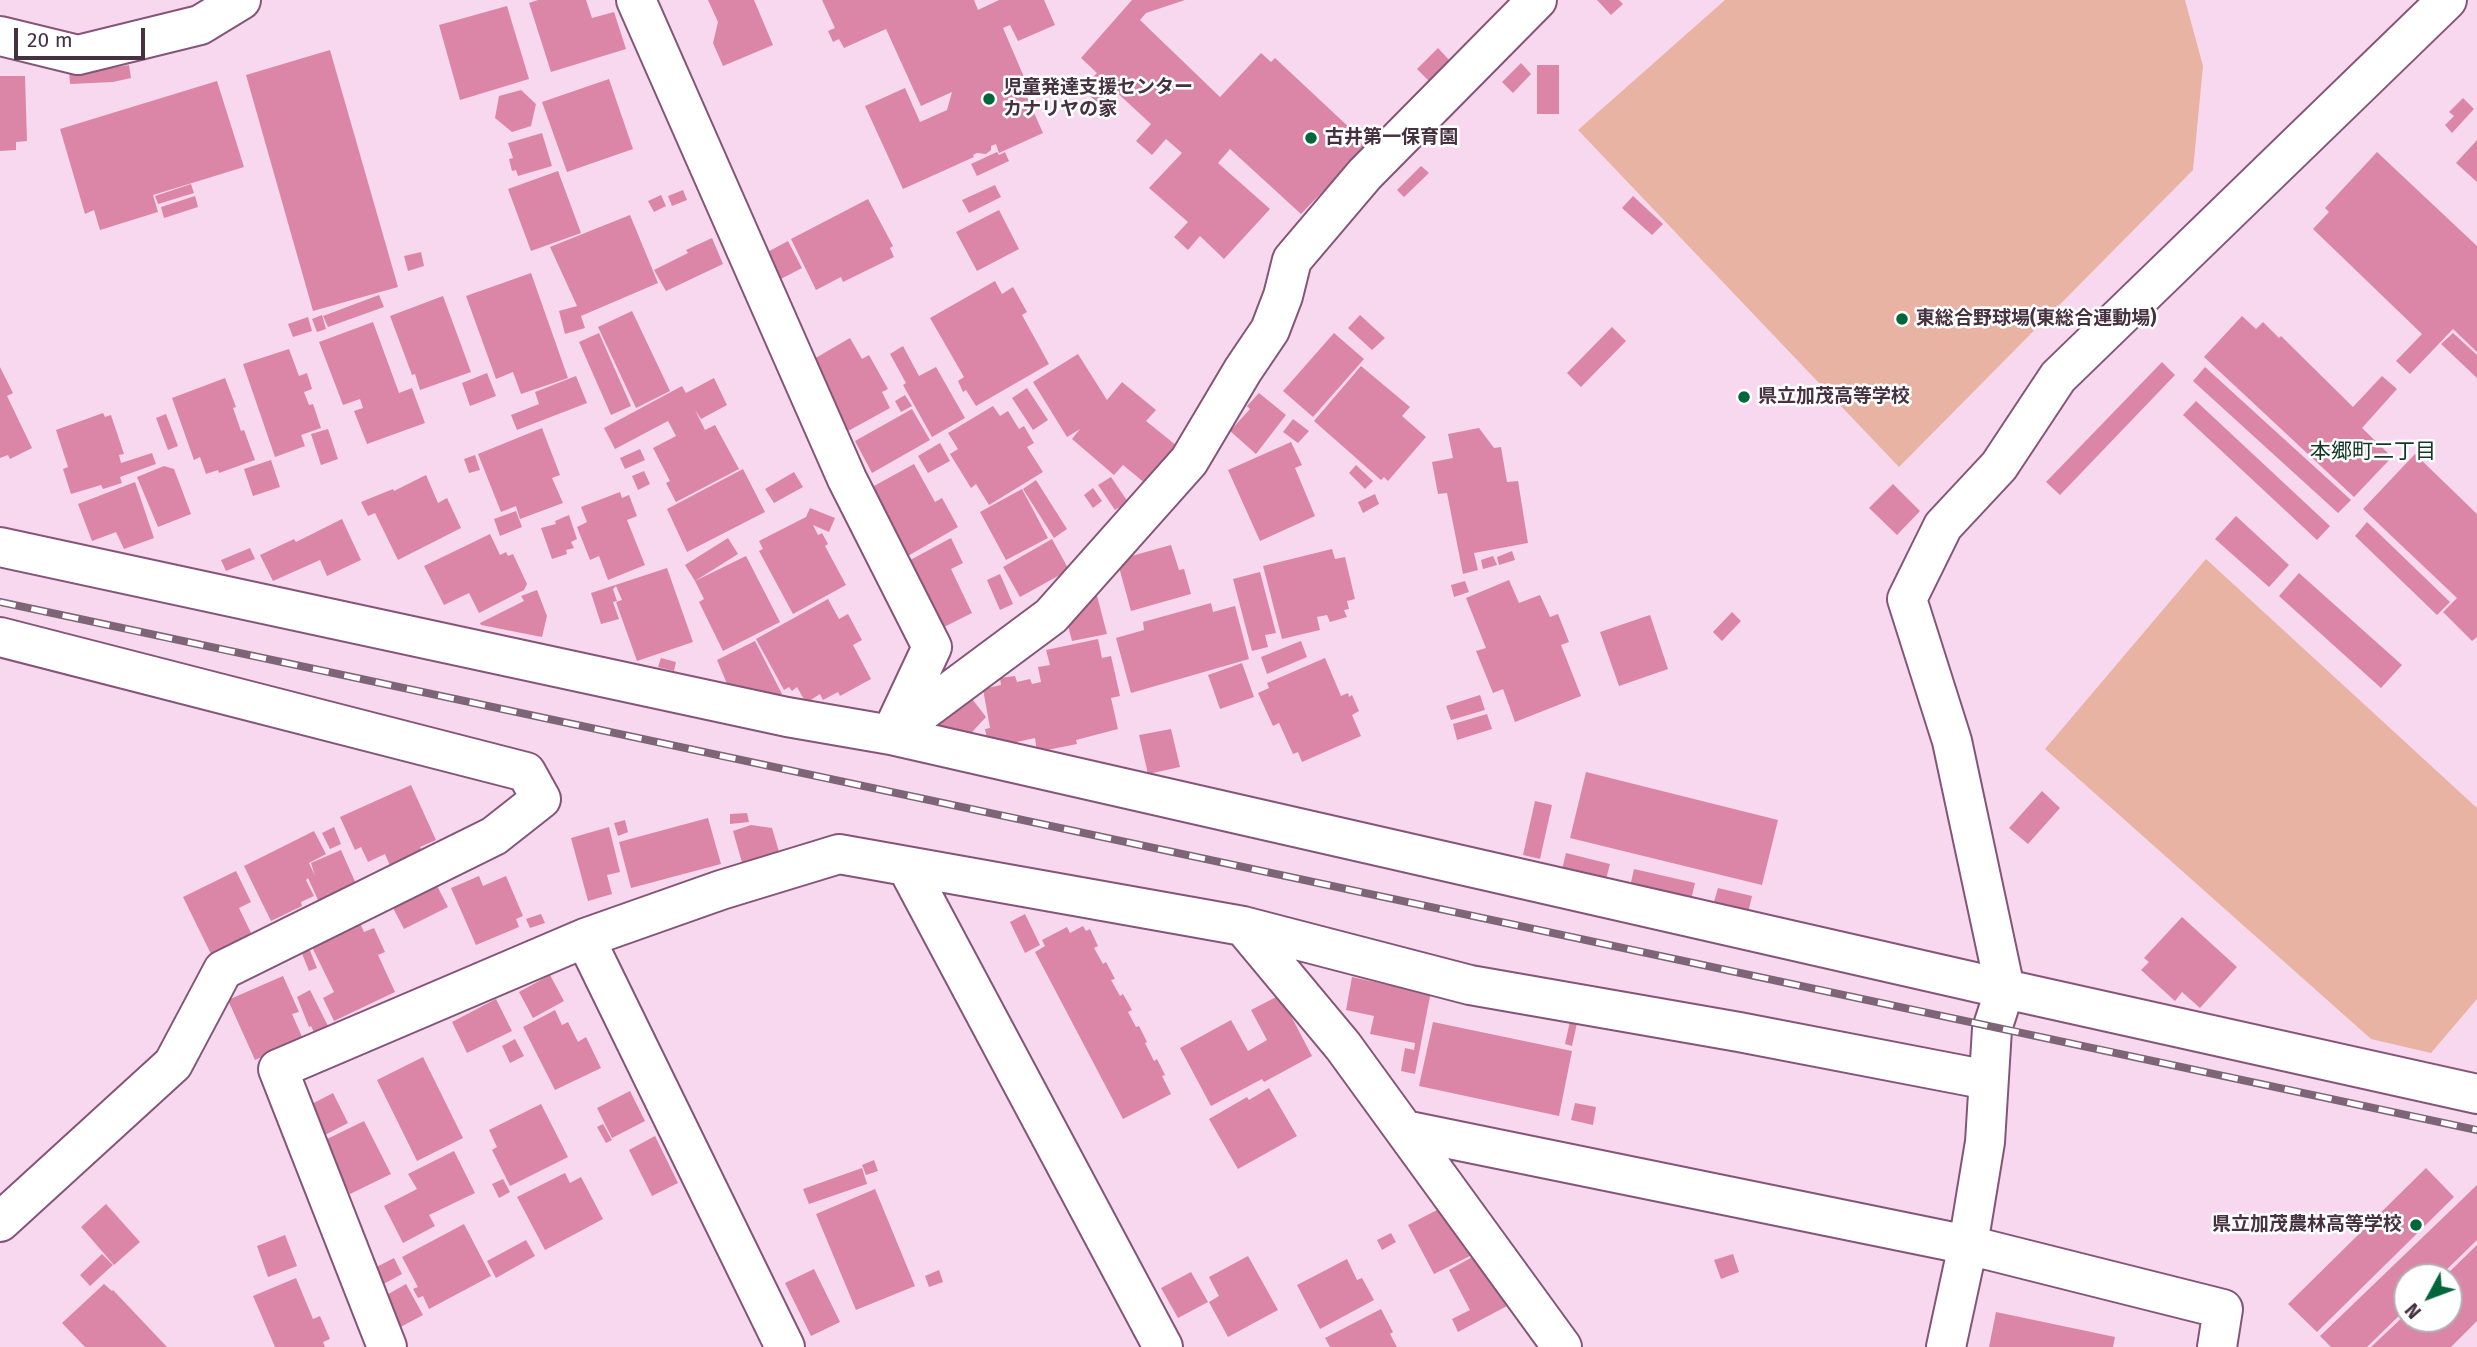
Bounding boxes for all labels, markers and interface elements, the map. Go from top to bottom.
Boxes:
scale bar [18,14,149,58]
text: 20 m [27,27,73,53]
place label: 児童発達支援センター カナリヤの家 [1003,77,1193,121]
marker: 児童発達支援センター カナリヤの家 [981,91,997,107]
place label: 古井第一保育園 [1325,127,1458,149]
marker: 古井第一保育園 [1303,130,1319,146]
place label: 東総合野球場(東総合運動場) [1916,308,2156,330]
marker: 東総合野球場(東総合運動場) [1894,311,1910,327]
place label: 県立加茂高等学校 [1758,386,1910,408]
marker: 県立加茂高等学校 [1736,389,1752,405]
district label: 本郷町二丁目 [2310,439,2436,465]
place label: 県立加茂農林高等学校 [2212,1214,2402,1236]
marker: 県立加茂農林高等学校 [2408,1217,2424,1233]
north arrow [2393,1263,2463,1333]
text: N [2400,1298,2426,1323]

